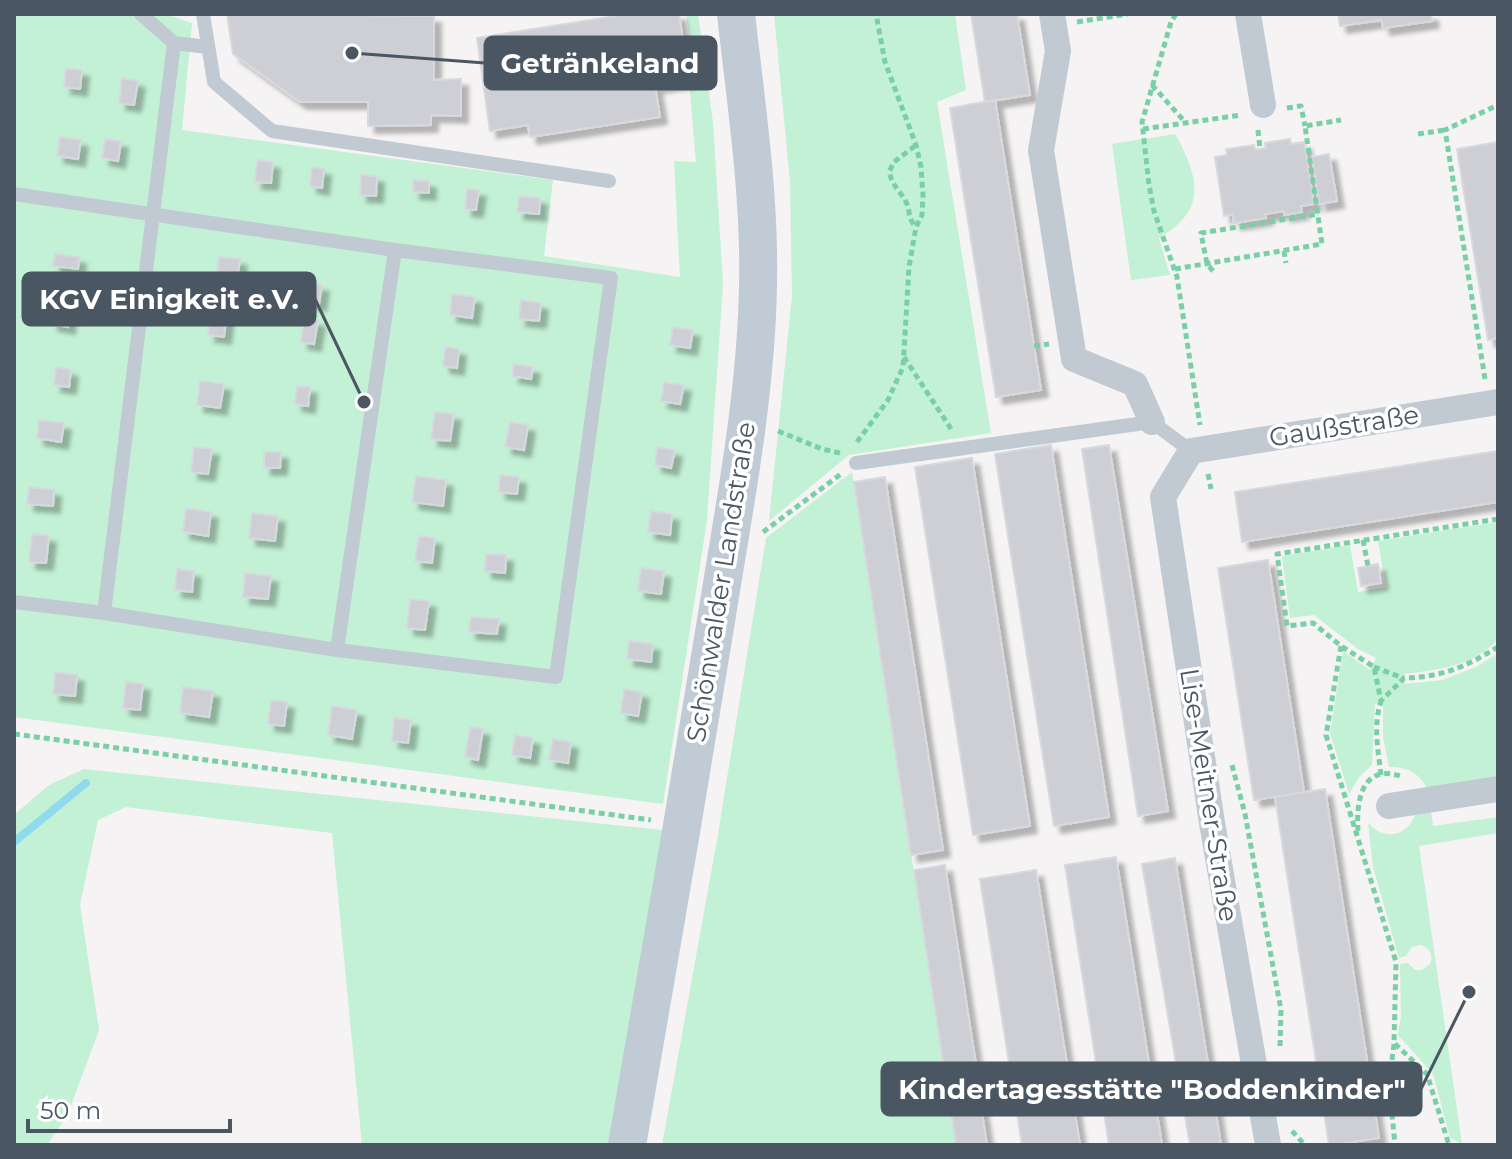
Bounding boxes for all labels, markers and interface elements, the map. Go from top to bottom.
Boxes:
callout: Getränkeland [485,37,716,89]
text: Getränkeland [501,46,699,80]
callout: KGV Einigkeit e.V. [23,273,315,325]
text: KGV Einigkeit e.V. [39,282,299,316]
street label: Gaußstraße [1267,398,1421,454]
street label: Schönwalder Landstraße [680,420,762,744]
street label: Lise-Meitner-Straße [1173,666,1245,924]
callout: Kindertagesstätte "Boddenkinder" [882,1063,1421,1115]
text: Kindertagesstätte "Boddenkinder" [898,1072,1406,1106]
scale bar [28,1083,230,1133]
text: 50 m [40,1096,101,1125]

